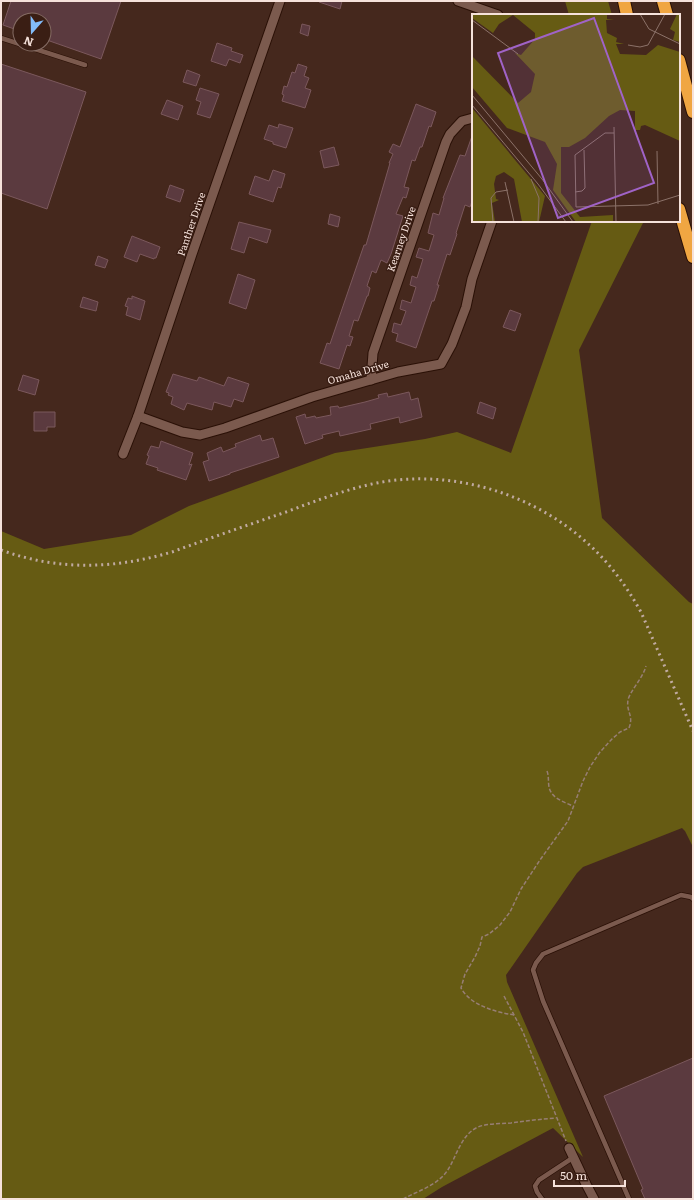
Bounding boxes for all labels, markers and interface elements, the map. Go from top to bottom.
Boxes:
north arrow [12,12,52,52]
inset map [472,14,680,222]
text: N [21,33,35,51]
street label: Panther Drive [173,190,208,258]
street label: Kearney Drive [382,204,419,274]
street label: Omaha Drive [326,356,390,387]
scale bar [554,1162,625,1188]
text: 50 m [560,1166,587,1184]

